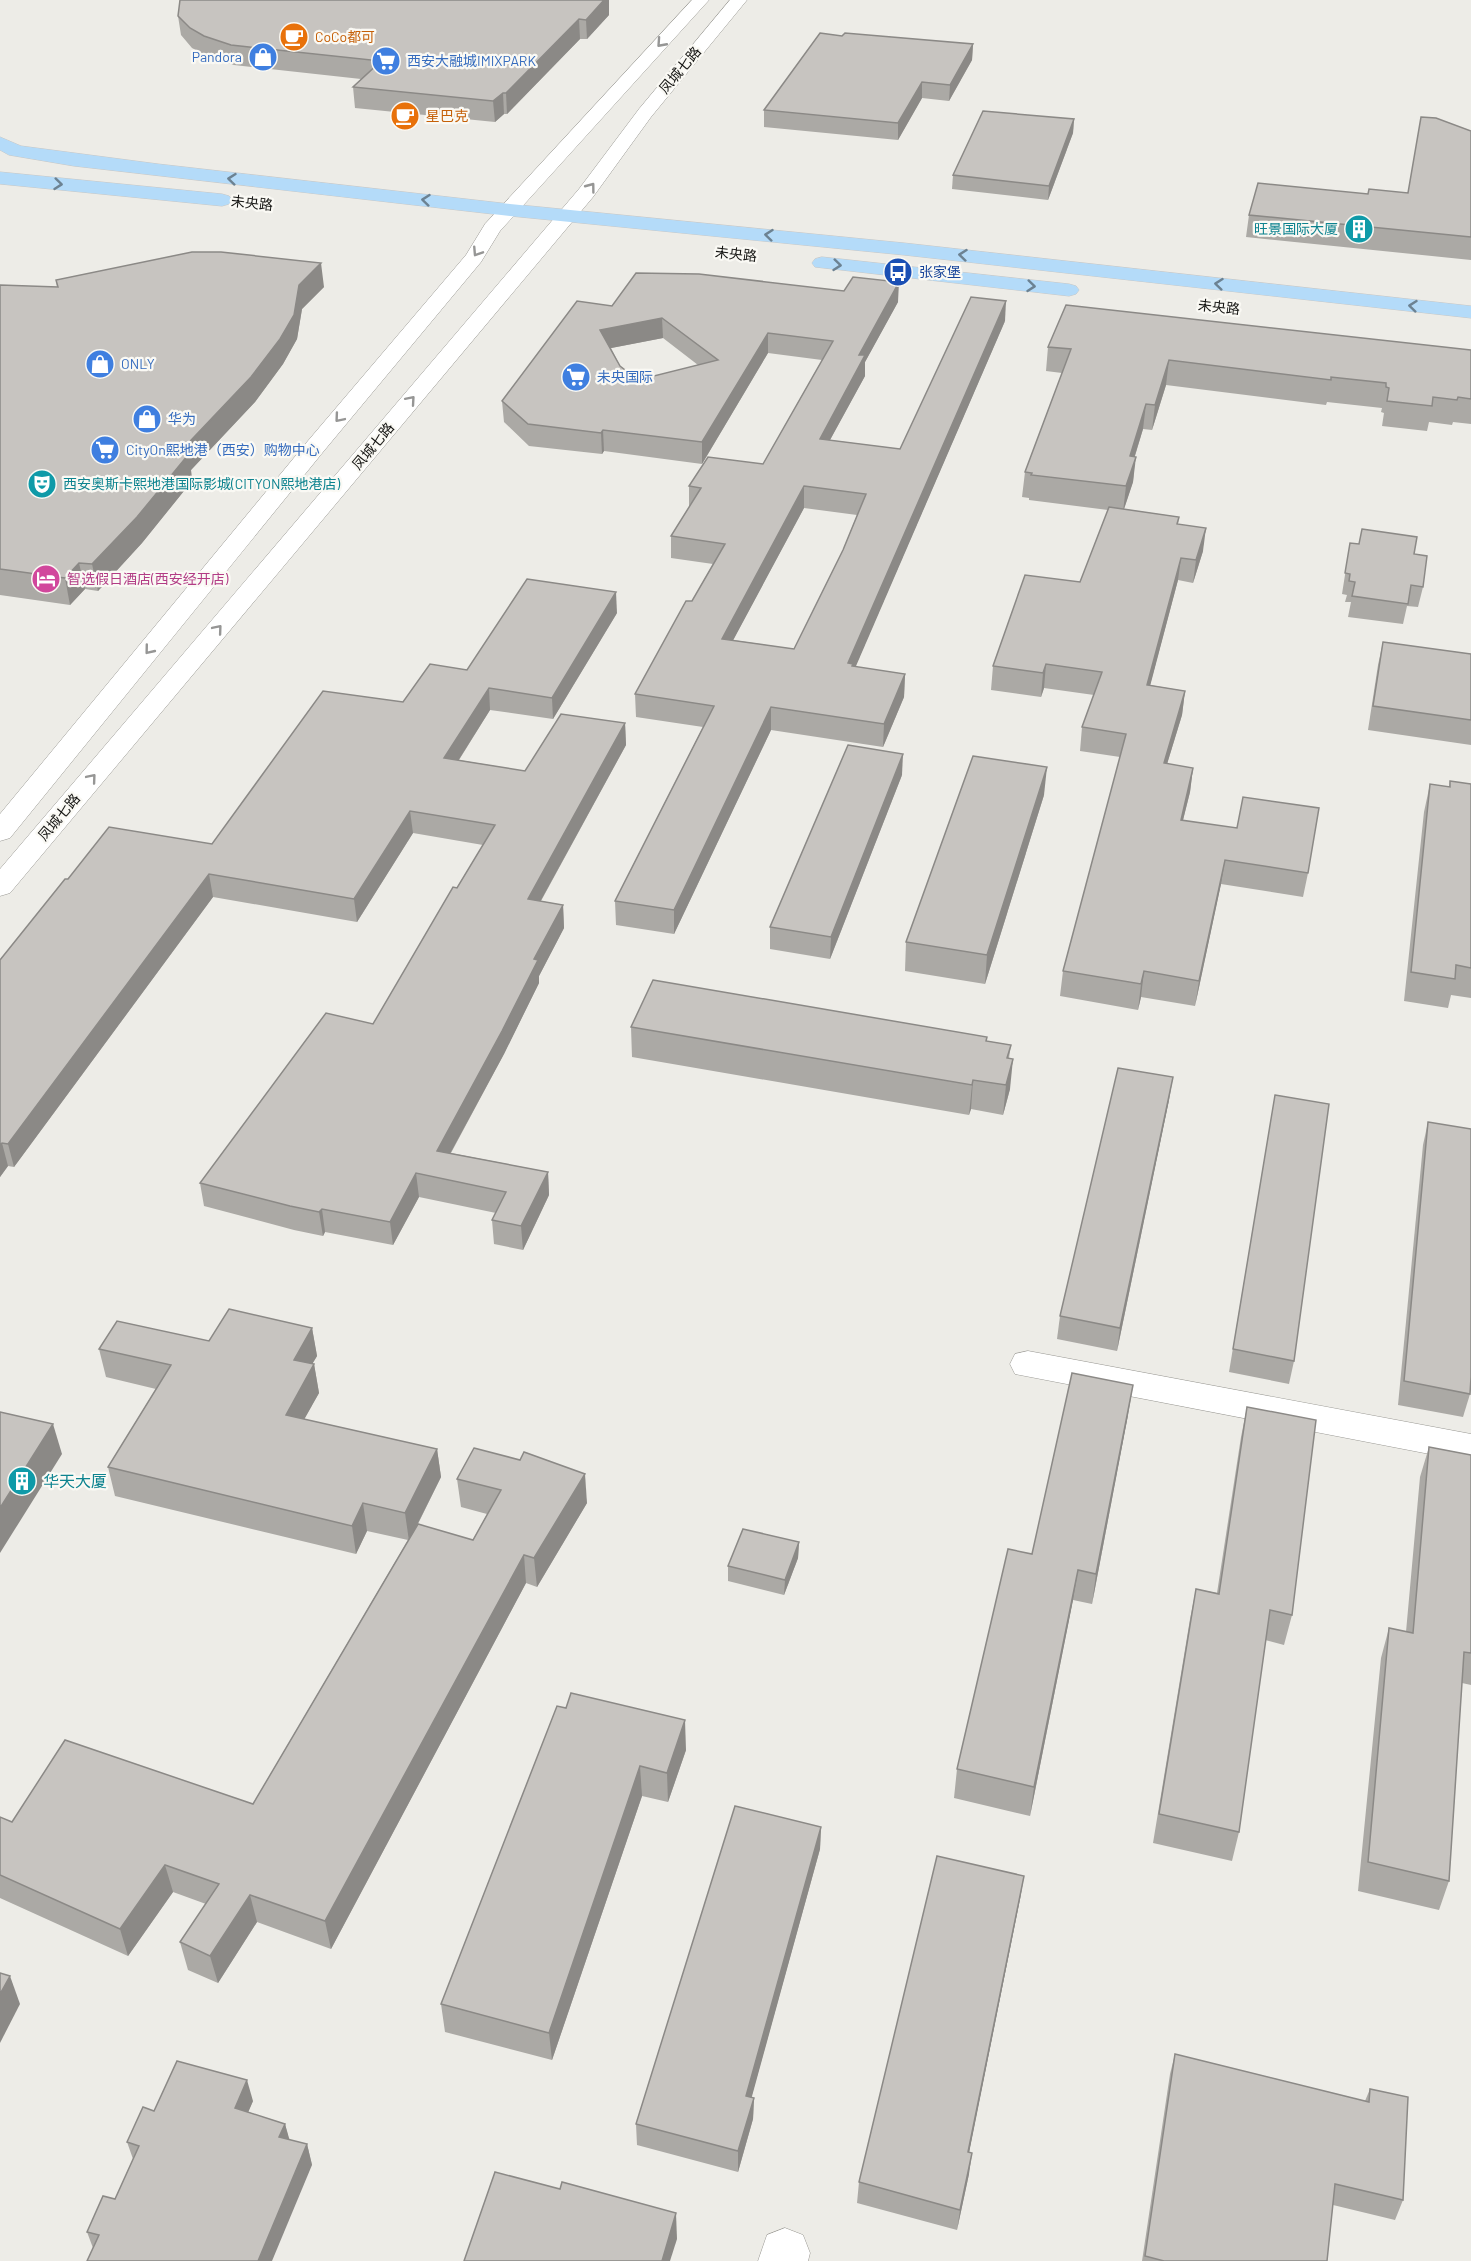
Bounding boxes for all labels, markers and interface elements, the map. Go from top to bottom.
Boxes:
cafe icon: CoCo都可 [278,21,310,53]
place label: CoCo都可 [315,28,375,45]
one-way arrow [658,36,669,47]
shop icon: Pandora [247,41,279,73]
street label: 凤城七路 [655,43,704,97]
supermarket icon: 西安大融城IMIXPARK [370,45,402,77]
place label: Pandora [192,48,242,65]
place label: 西安大融城IMIXPARK [407,52,536,69]
cafe icon: 星巴克 [389,100,421,132]
place label: 星巴克 [426,107,468,124]
one-way arrow [227,173,236,185]
one-way arrow [54,177,63,190]
one-way arrow [584,182,595,193]
street label: 未央路 [230,192,274,213]
one-way arrow [421,194,430,207]
building icon: 旺景国际大厦 [1343,213,1375,245]
place label: 旺景国际大厦 [1254,220,1338,237]
one-way arrow [764,229,773,242]
street label: 未央路 [714,243,758,264]
one-way arrow [473,246,485,256]
one-way arrow [958,249,967,262]
bus stop icon: 张家堡 [882,256,914,288]
one-way arrow [832,258,842,271]
place label: 张家堡 [919,263,961,280]
one-way arrow [1215,278,1224,291]
one-way arrow [1026,279,1035,292]
street label: 未央路 [1197,296,1241,317]
one-way arrow [1408,300,1417,313]
shop icon: ONLY [84,348,116,380]
place label: ONLY [121,355,155,372]
supermarket icon: 未央国际 [560,361,592,393]
place label: 未央国际 [597,368,653,385]
one-way arrow [404,396,415,407]
shop icon: 华为 [131,403,163,435]
place label: 华为 [168,410,196,427]
one-way arrow [336,411,347,422]
street label: 凤城七路 [348,419,397,473]
supermarket icon: CityOn熙地港（西安）购物中心 [89,434,121,466]
place label: CityOn熙地港（西安）购物中心 [126,441,320,458]
theatre icon: 西安奥斯卡熙地港国际影城(CITYON熙地港店) [26,468,58,500]
place label: 西安奥斯卡熙地港国际影城(CITYON熙地港店) [63,475,340,492]
hotel icon: 智选假日酒店(西安经开店) [30,563,62,595]
place label: 智选假日酒店(西安经开店) [67,570,229,587]
one-way arrow [211,625,222,636]
one-way arrow [145,643,156,654]
one-way arrow [85,774,96,785]
street label: 凤城七路 [34,790,83,844]
building icon: 华天大厦 [6,1465,38,1497]
place label: 华天大厦 [43,1471,107,1490]

